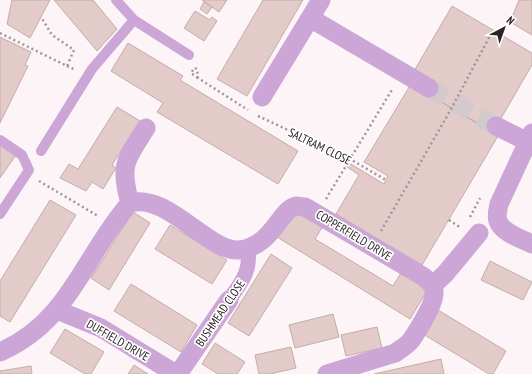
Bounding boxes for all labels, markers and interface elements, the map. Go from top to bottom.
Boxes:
north arrow [484,8,524,48]
text: N [504,13,517,28]
street label: SALTRAM CLOSE [286,124,354,168]
street label: COPPERFIELD DRIVE [313,206,395,264]
street label: BUSHMEAD CLOSE [192,277,248,349]
street label: DUFFIELD DRIVE [84,316,152,364]

